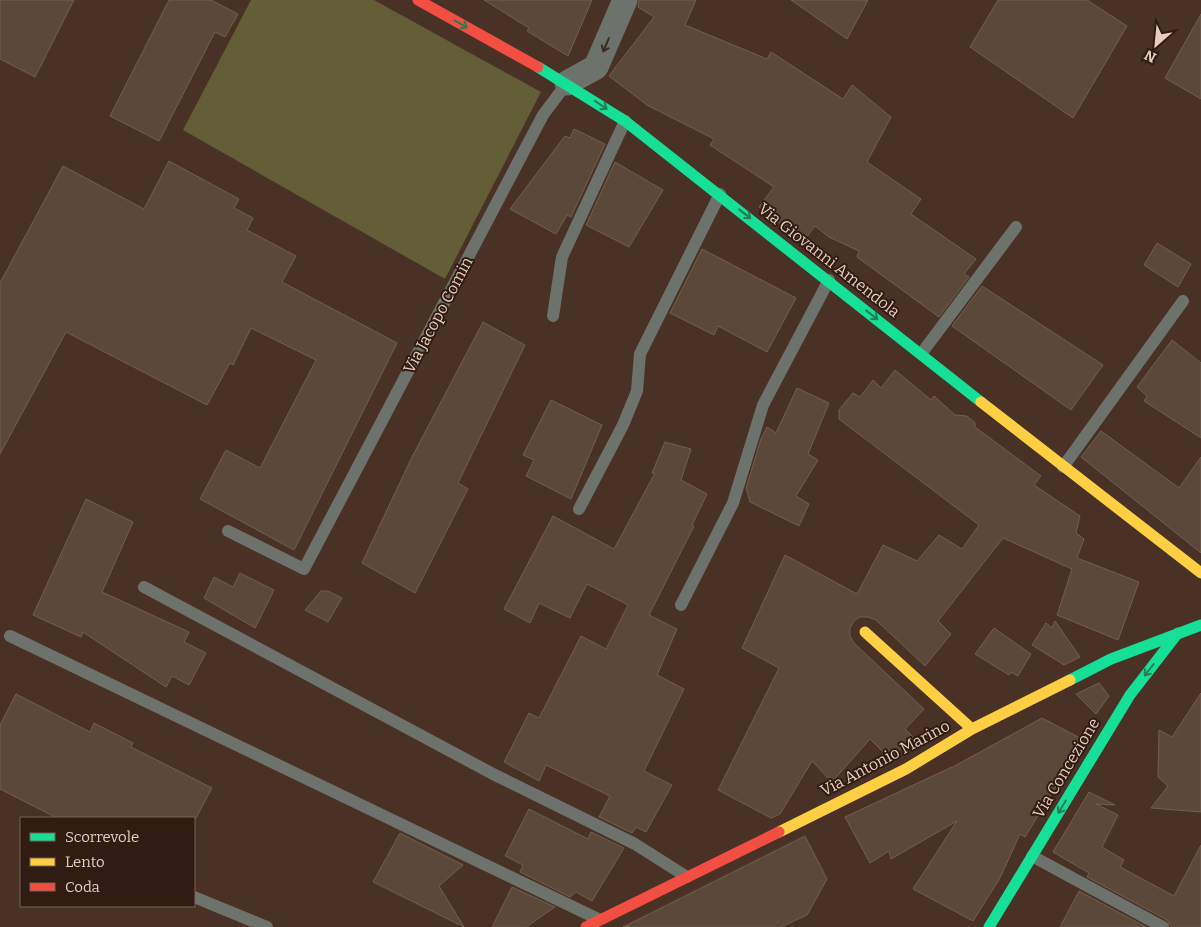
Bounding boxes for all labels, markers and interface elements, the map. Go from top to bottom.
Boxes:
one-way arrow [453,19,467,29]
north arrow [1131,20,1181,70]
one-way arrow [600,37,610,52]
text: N [1141,46,1159,66]
one-way arrow [594,100,608,111]
street label: Via Giovanni Amendola [754,199,904,321]
one-way arrow [738,208,751,219]
street label: Via Jacopo Comin [399,254,477,376]
one-way arrow [865,309,878,320]
one-way arrow [1144,663,1154,677]
street label: Via Concezione [1029,715,1103,821]
street label: Via Antonio Marino [817,716,953,800]
one-way arrow [1056,799,1066,813]
legend [20,817,195,907]
text: Scorrevole [65,828,139,846]
text: Lento [65,853,105,871]
text: Coda [65,878,100,896]

